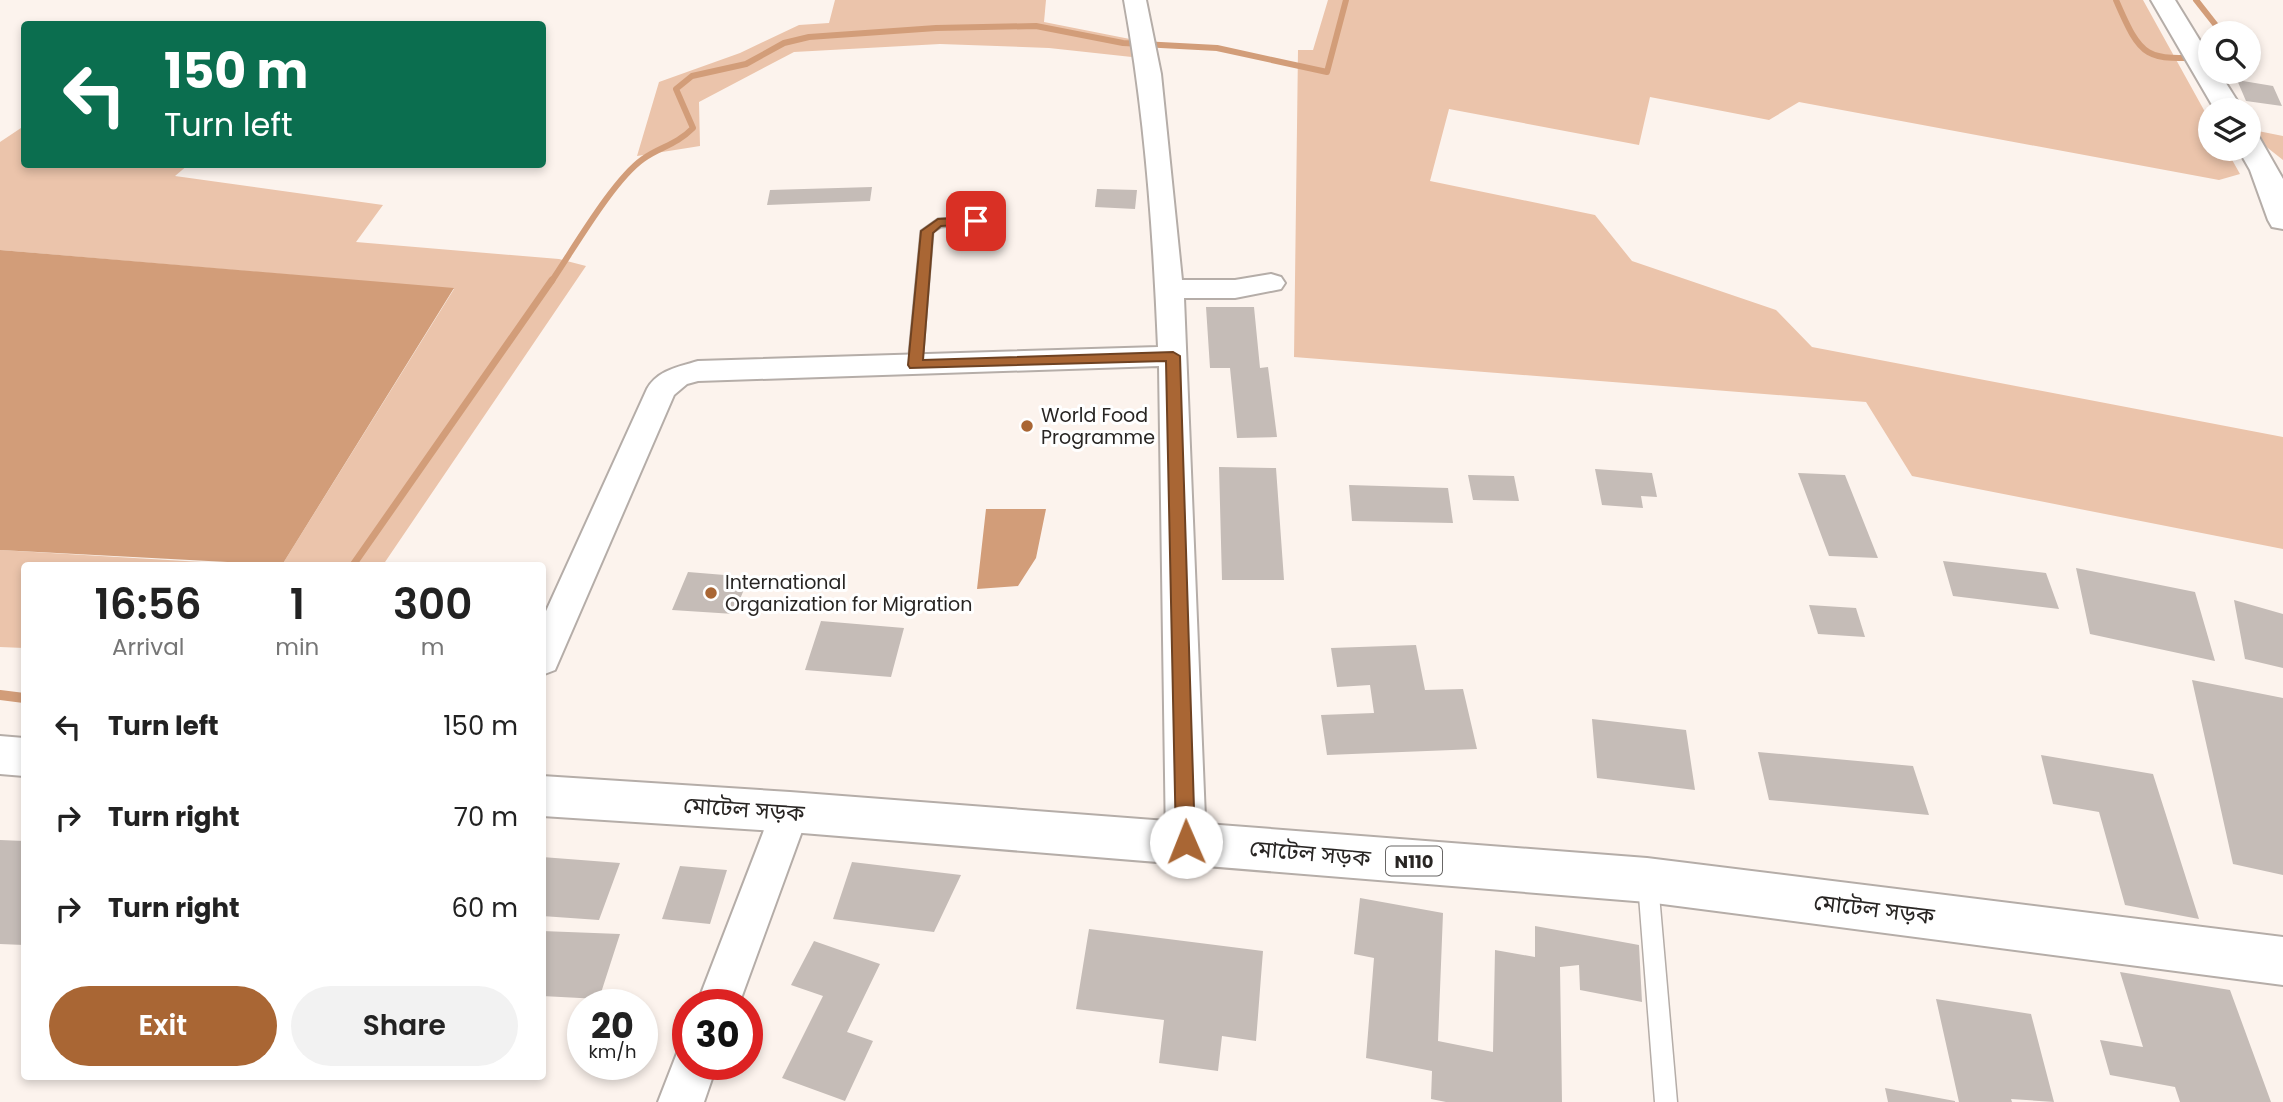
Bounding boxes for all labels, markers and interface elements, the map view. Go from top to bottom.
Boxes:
map controls [2198,21,2261,161]
button: search [2198,21,2261,84]
text: 150 m [164,37,309,105]
icon: left [49,49,140,140]
button: layers [2198,98,2261,161]
text: Turn left [164,102,293,147]
pin [946,191,1006,251]
icon: arrive [957,202,995,240]
place label: World Food Programme [1041,402,1155,451]
marker: World Food Programme [1019,418,1035,434]
place label: International Organization for Migration [725,569,972,618]
text: 16:56 [95,575,202,634]
text: 1 [290,575,305,634]
text: 300 [393,575,472,634]
marker: International Organization for Migration [703,585,719,601]
text: Arrival [112,631,184,663]
text: min [275,631,319,663]
text: m [421,631,444,663]
icon: left [49,708,87,746]
text: Turn left [108,708,219,744]
text: 150 m [443,708,518,744]
street label: মোটেল সড়ক [682,789,806,829]
icon: right [49,799,87,837]
text: Turn right [108,799,240,835]
text: 70 m [454,799,518,835]
position arrow [1149,805,1223,879]
street label: মোটেল সড়ক [1248,832,1372,874]
road number: N110 [1386,846,1442,876]
street label: মোটেল সড়ক [1812,886,1937,932]
icon: right [49,890,87,928]
text: Turn right [108,890,240,926]
text: 60 m [451,890,518,926]
button: Exit [49,986,277,1066]
button: Share [291,986,518,1066]
speed limit sign: 30 [672,989,763,1080]
text: 20 [591,1001,634,1050]
text: km/h [589,1039,636,1064]

